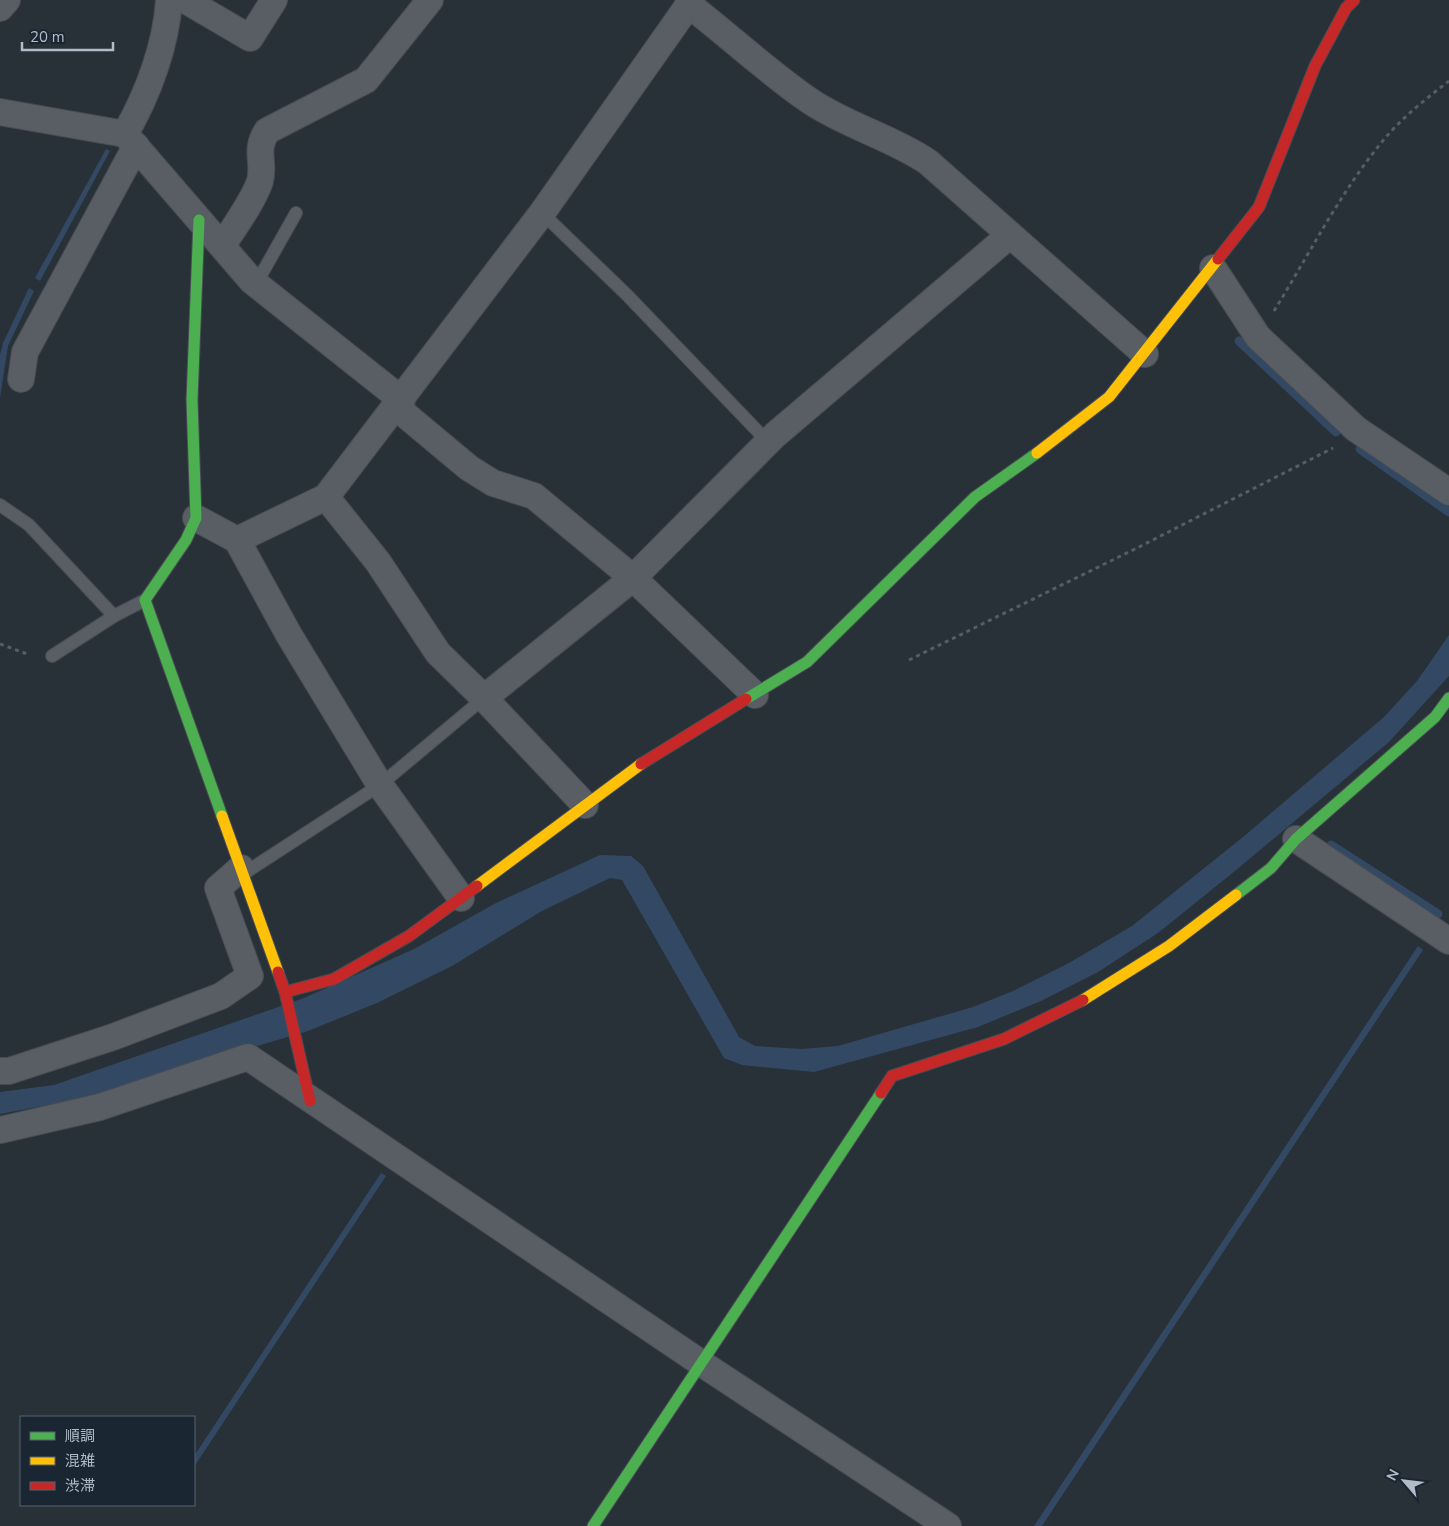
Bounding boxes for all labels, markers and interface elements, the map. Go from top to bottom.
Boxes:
scale bar [22,20,114,52]
text: 20 m [30,27,65,47]
legend [20,1416,195,1506]
text: 順調 [65,1426,95,1446]
text: 混雑 [65,1451,95,1471]
north arrow [1379,1456,1429,1506]
text: N [1382,1466,1404,1484]
text: 渋滞 [65,1476,95,1496]

